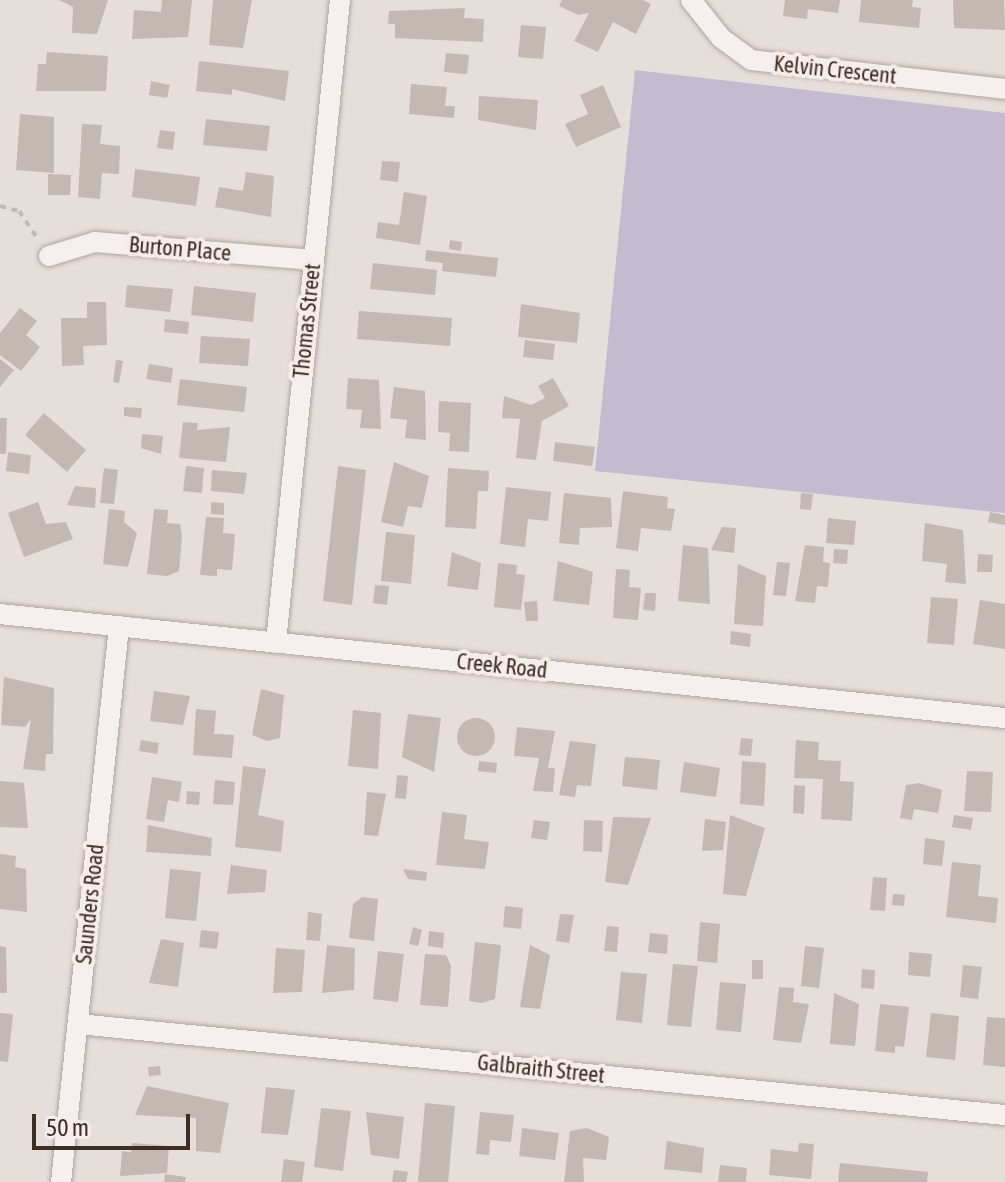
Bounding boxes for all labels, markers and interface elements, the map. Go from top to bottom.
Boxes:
street label: Kelvin Crescent [772,50,898,90]
street label: Burton Place [128,231,232,267]
street label: Thomas Street [288,262,326,380]
street label: Creek Road [455,648,549,684]
street label: Saunders Road [71,843,109,965]
street label: Galbraith Street [476,1049,606,1089]
scale bar [36,1098,194,1148]
text: 50 m [46,1114,89,1141]

